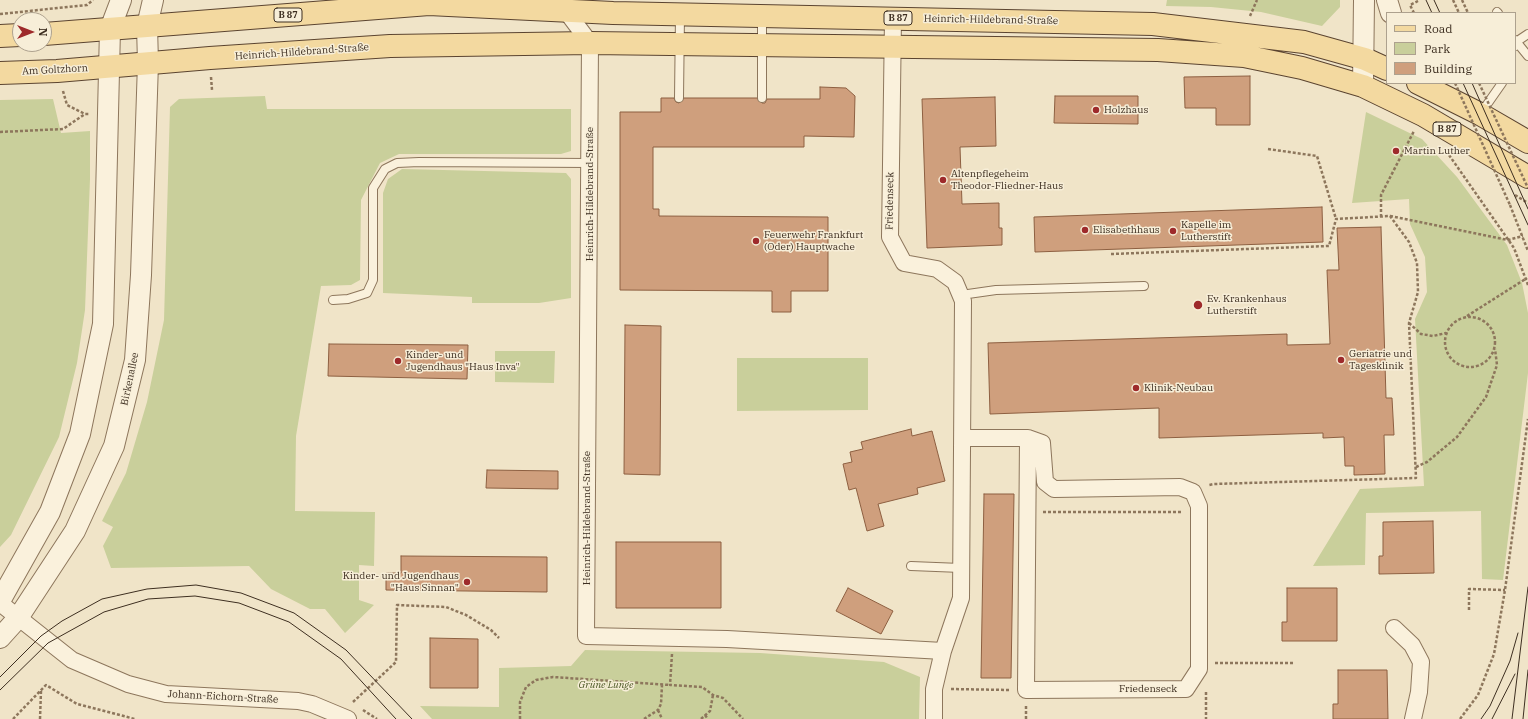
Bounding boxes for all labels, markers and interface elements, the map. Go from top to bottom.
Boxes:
road number: B 87 [274,8,302,22]
road number: B 87 [884,11,912,25]
north arrow [12,12,52,52]
legend [1386,12,1516,84]
street label: Heinrich-Hildebrand-Straße [924,13,1058,27]
text: Road [1424,21,1453,36]
text: N [36,28,50,36]
street label: Heinrich-Hildebrand-Straße [235,41,369,63]
text: Park [1424,41,1450,56]
text: Building [1424,61,1472,76]
street label: Am Goltzhorn [22,62,88,78]
place label: Holzhaus [1104,104,1148,116]
marker: Holzhaus [1091,105,1101,115]
road number: B 87 [1433,122,1461,136]
street label: Heinrich-Hildebrand-Straße [584,127,596,261]
place label: Martin Luther [1404,145,1470,157]
marker: Martin Luther [1391,146,1401,156]
place label: Altenpflegeheim Theodor-Fliedner-Haus [951,168,1063,192]
street label: Friedenseck [883,172,897,230]
marker: Altenpflegeheim Theodor-Fliedner-Haus [938,175,948,185]
place label: Kapelle im Lutherstift [1181,219,1231,242]
place label: Elisabethhaus [1093,224,1160,236]
marker: Elisabethhaus [1080,225,1090,235]
marker: Kapelle im Lutherstift [1168,226,1178,236]
place label: Feuerwehr Frankfurt (Oder) Hauptwache [764,229,863,252]
marker: Feuerwehr Frankfurt (Oder) Hauptwache [751,236,761,246]
place label: Ev. Krankenhaus Lutherstift [1207,293,1287,316]
marker: Ev. Krankenhaus Lutherstift [1192,299,1204,311]
place label: Geriatrie und Tagesklinik [1349,348,1412,372]
place label: Kinder- und Jugendhaus "Haus Inva" [406,349,520,372]
street label: Birkenallee [119,351,141,407]
marker: Geriatrie und Tagesklinik [1336,355,1346,365]
marker: Kinder- und Jugendhaus "Haus Inva" [393,356,403,366]
place label: Klinik-Neubau [1144,382,1213,394]
marker: Klinik-Neubau [1131,383,1141,393]
street label: Heinrich-Hildebrand-Straße [581,451,593,585]
place label: Kinder- und Jugendhaus "Haus Sinnan" [343,570,459,594]
marker: Kinder- und Jugendhaus "Haus Sinnan" [462,577,472,587]
park label: Grüne Lunge [579,679,633,691]
street label: Friedenseck [1119,683,1177,695]
street label: Johann-Eichorn-Straße [167,688,279,706]

